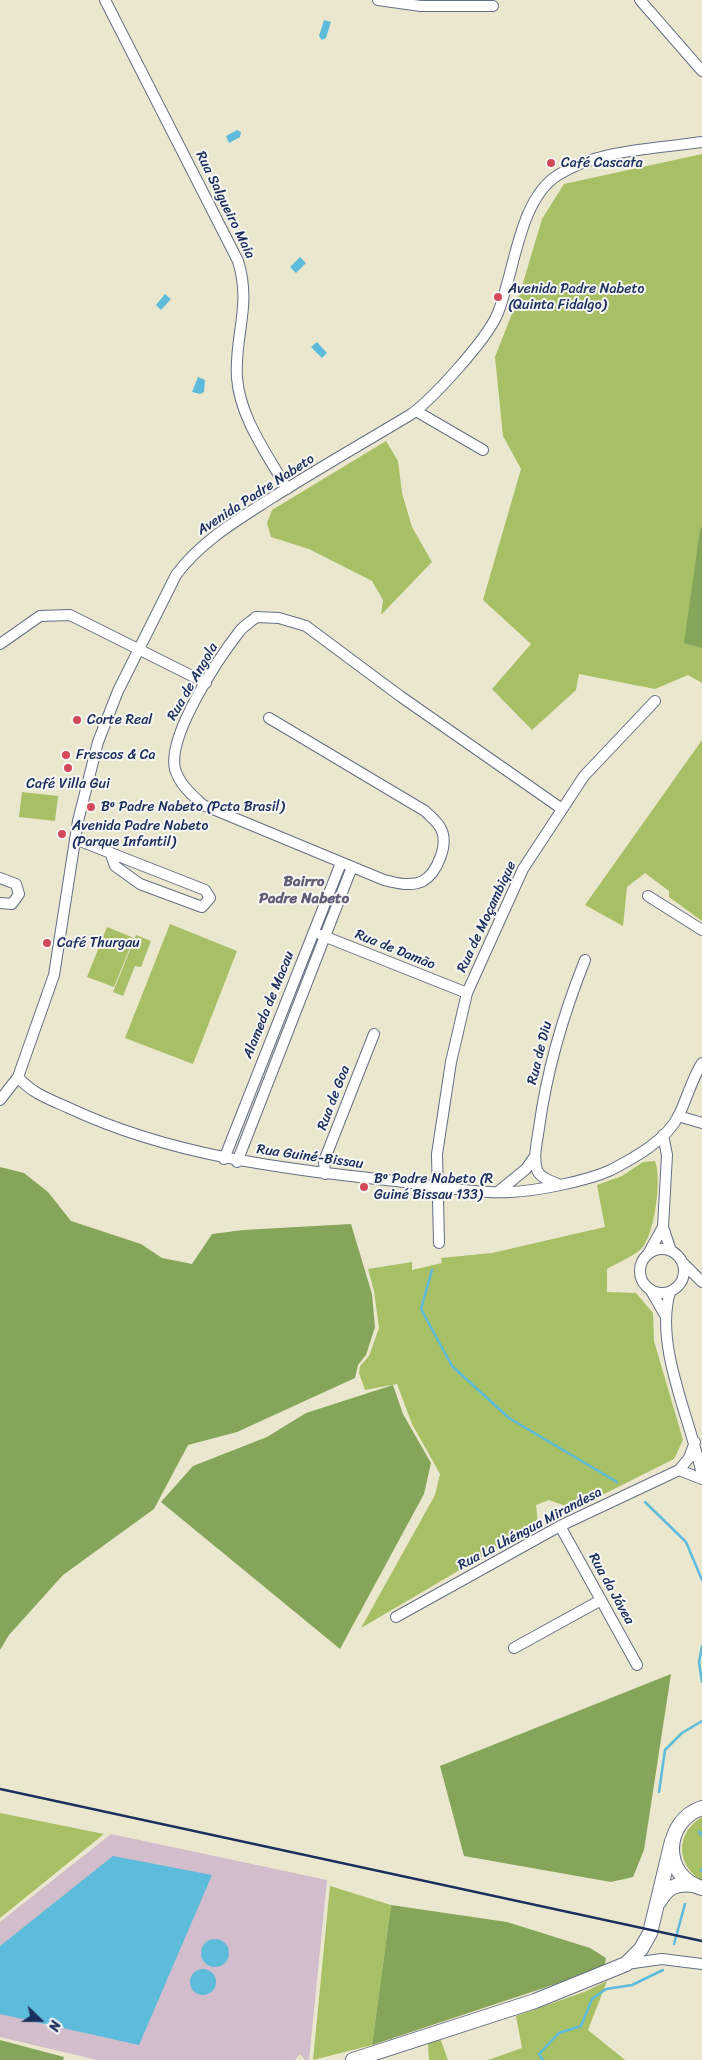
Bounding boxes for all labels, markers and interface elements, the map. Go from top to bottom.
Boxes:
street label: Rua Salgueiro Maia [192,149,258,261]
place label: Café Cascata [561,155,643,171]
marker: Café Cascata [545,157,557,169]
place label: Avenida Padre Nabeto (Quinta Fidalgo) [508,281,644,314]
marker: Avenida Padre Nabeto (Quinta Fidalgo) [492,291,504,303]
street label: Avenida Padre Nabeto [194,451,318,539]
street label: Rua de Angola [164,640,222,724]
place label: Corte Real [87,712,152,728]
marker: Corte Real [71,714,83,726]
place label: Frescos & Ca [76,747,155,763]
marker: Frescos & Ca [60,749,72,761]
marker: Café Villa Gui [62,762,74,774]
place label: Café Villa Gui [26,776,110,792]
place label: Bº Padre Nabeto (Pcta Brasil) [101,799,285,815]
marker: Bº Padre Nabeto (Pcta Brasil) [85,801,97,813]
place label: Avenida Padre Nabeto (Parque Infantil) [72,818,208,850]
marker: Avenida Padre Nabeto (Parque Infantil) [56,828,68,840]
street label: Rua de Moçambique [454,859,520,975]
district label: Bairro Padre Nabeto [259,873,349,908]
street label: Rua de Damão [352,926,438,974]
place label: Café Thurgau [57,935,140,951]
marker: Café Thurgau [41,937,53,949]
street label: Alameda de Macau [240,949,298,1061]
street label: Rua de Diu [524,1020,556,1086]
street label: Rua de Goa [314,1063,354,1133]
street label: Rua Guiné-Bissau [256,1141,364,1173]
place label: Bº Padre Nabeto (R Guiné Bissau 133) [374,1171,493,1204]
marker: Bº Padre Nabeto (R Guiné Bissau 133) [358,1181,370,1193]
street label: Rua La Lhéngua Mirandesa [455,1484,605,1574]
street label: Rua da Jávea [584,1550,638,1628]
north arrow [15,1995,65,2045]
text: N [41,2017,68,2035]

